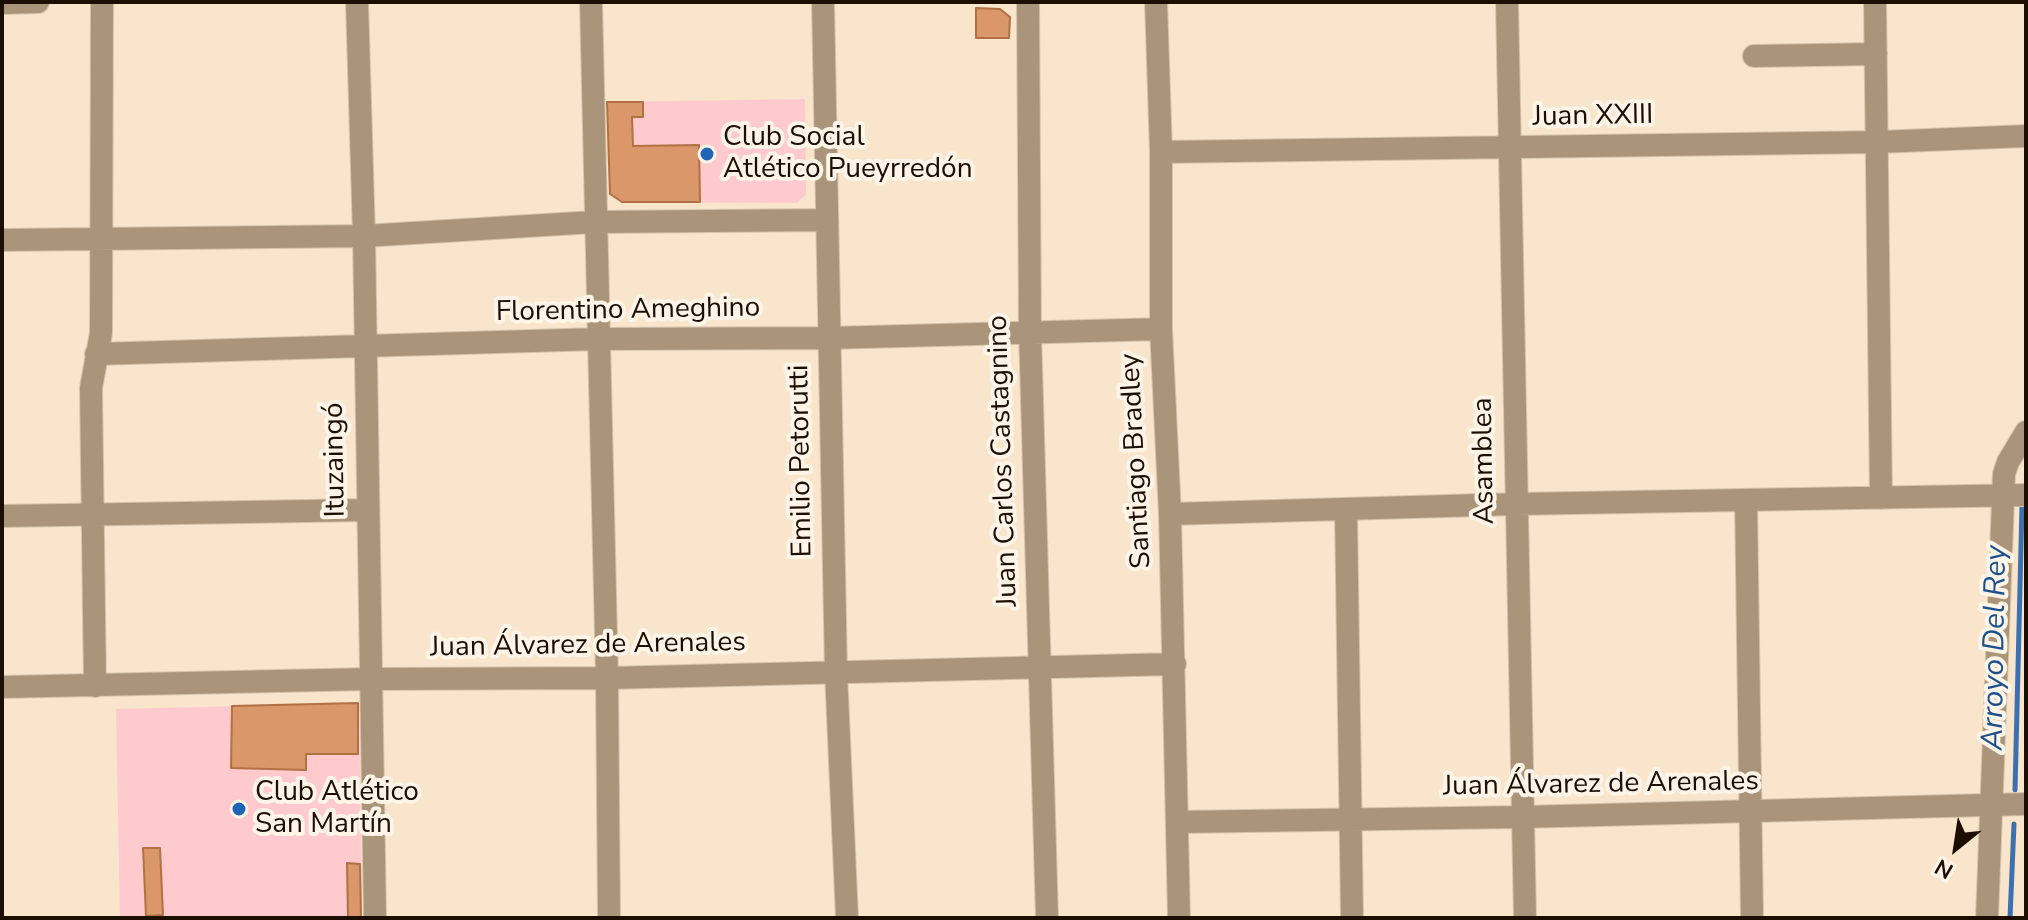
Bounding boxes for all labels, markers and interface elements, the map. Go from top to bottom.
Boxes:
street label: Juan XXIII [1532,99,1654,135]
place label: Club Social Atlético Pueyrredón [723,121,973,187]
marker: Club Social Atlético Pueyrredón [698,145,716,163]
street label: Florentino Ameghino [496,292,760,330]
street label: Juan Carlos Castagnino [982,315,1026,607]
street label: Santiago Bradley [1115,353,1159,569]
street label: Emilio Petorutti [784,364,820,558]
street label: Asamblea [1467,397,1503,525]
street label: Ituzaingó [318,402,354,518]
water label: Arroyo Del Rey [1976,545,2016,751]
street label: Juan Álvarez de Arenales [430,626,746,666]
street label: Juan Álvarez de Arenales [1443,765,1759,805]
place label: Club Atlético San Martín [255,776,419,842]
marker: Club Atlético San Martín [230,800,248,818]
north arrow [1916,808,1996,888]
text: N [1929,852,1959,886]

